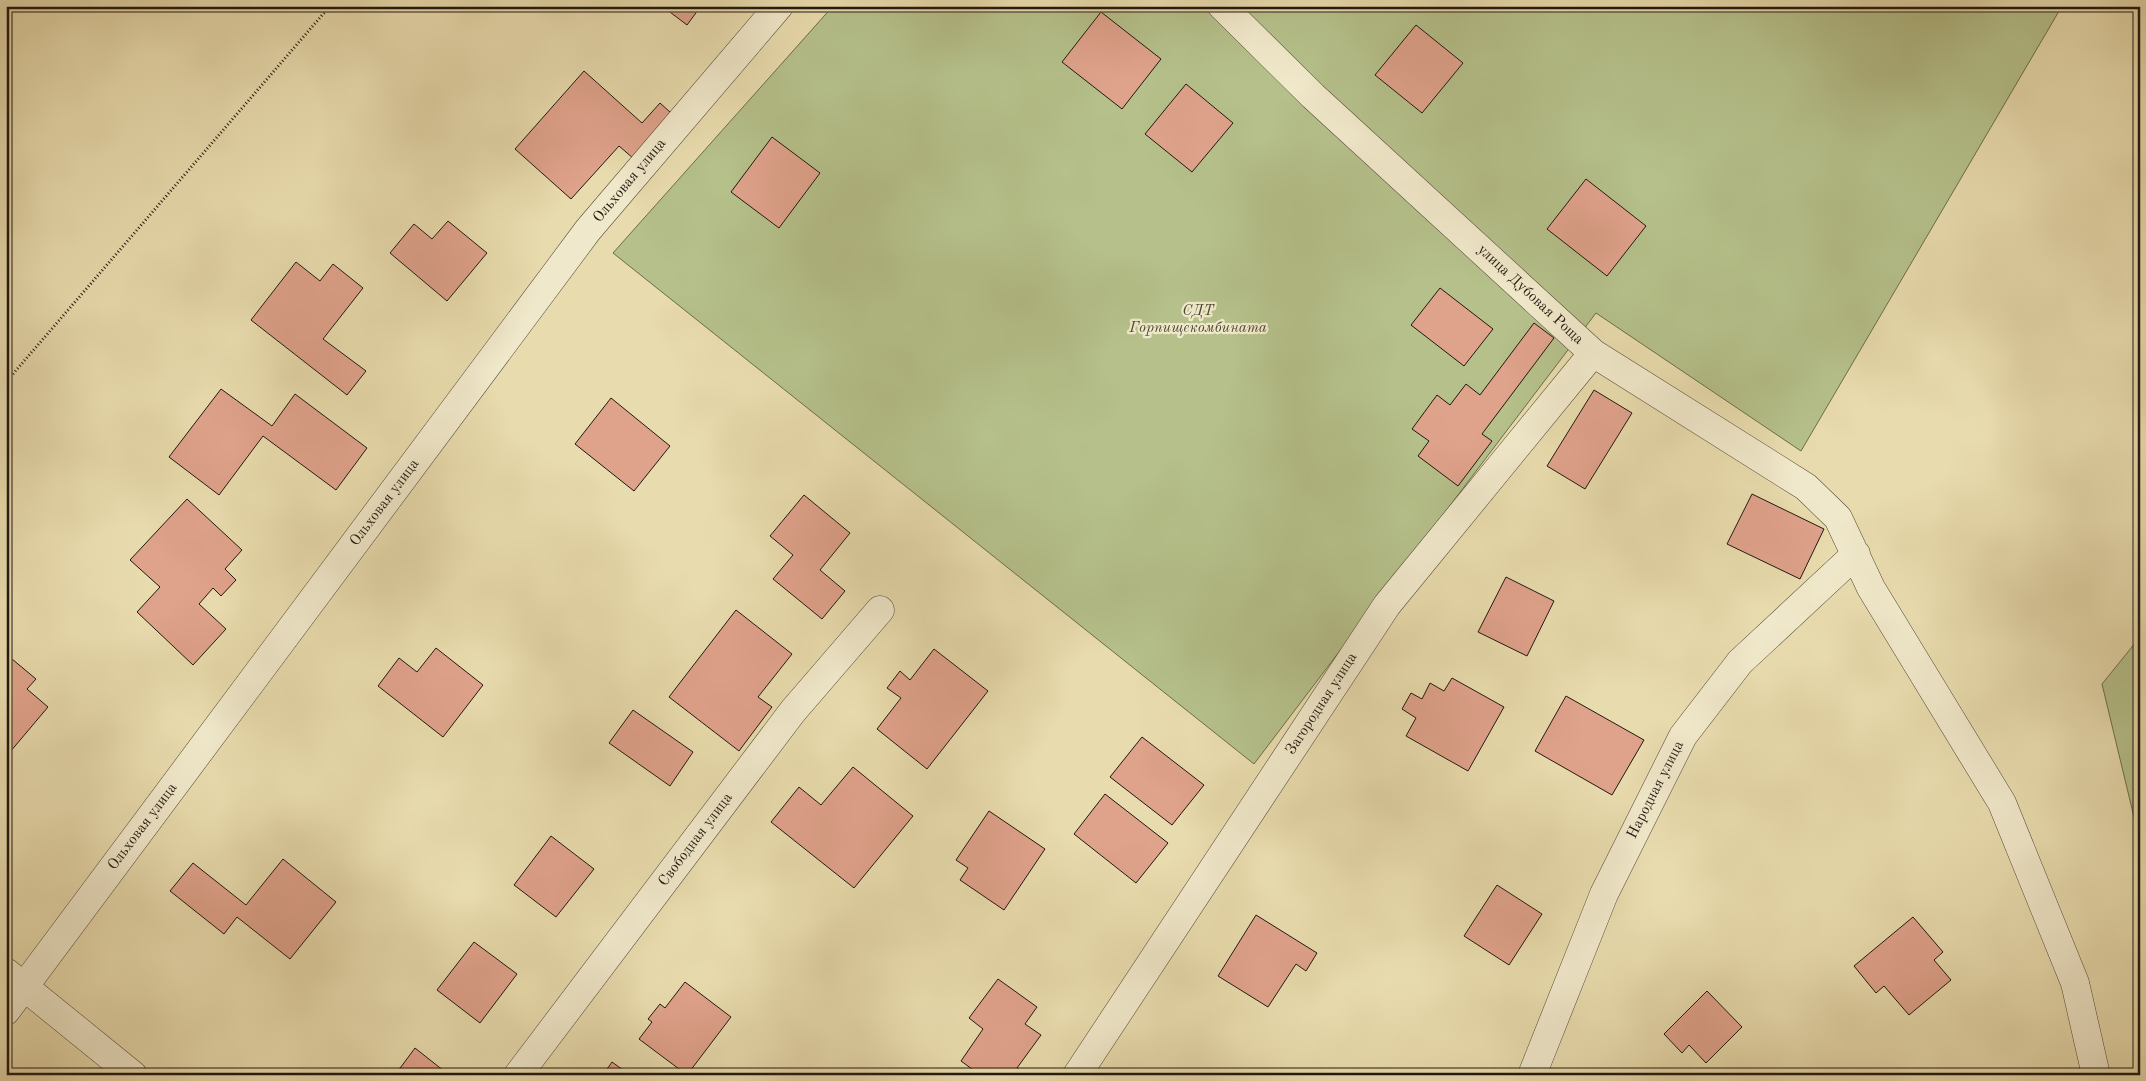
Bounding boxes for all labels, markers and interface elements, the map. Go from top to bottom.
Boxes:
street label: Ольховая улица [591,136,670,226]
street label: улица Дубовая Роща [1474,242,1586,348]
park label: СДТ Горпищекомбината [1128,304,1267,336]
street label: Ольховая улица [348,456,423,549]
street label: Загородная улица [1284,650,1361,758]
street label: Народная улица [1625,738,1687,841]
street label: Ольховая улица [106,780,181,873]
street label: Свободная улица [656,790,736,889]

